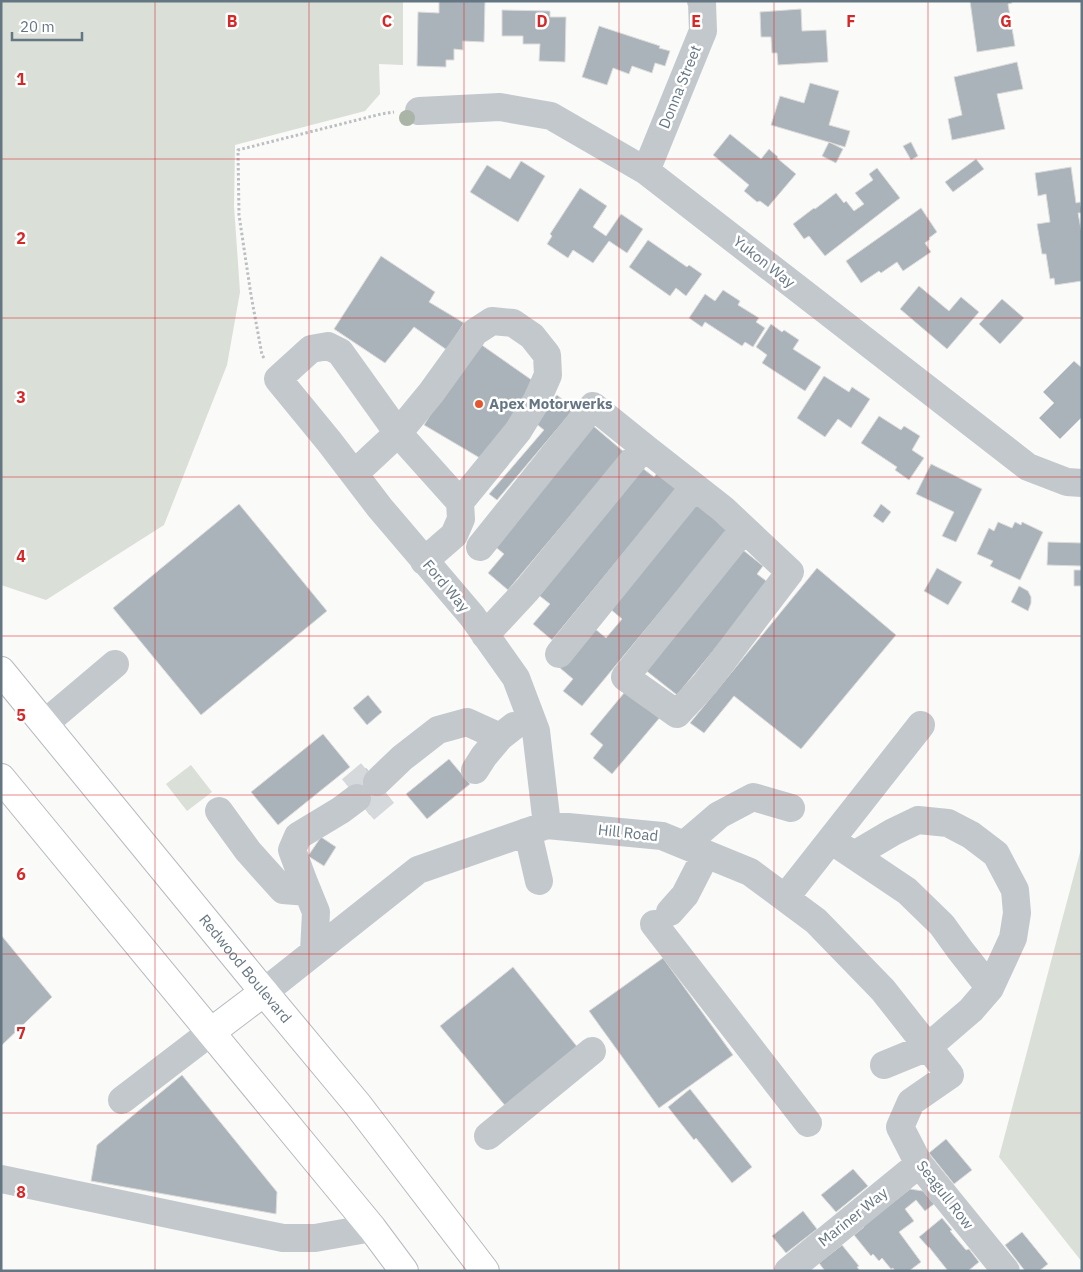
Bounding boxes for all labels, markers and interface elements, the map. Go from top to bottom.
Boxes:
scale bar [12,10,82,42]
text: B [227,11,238,31]
text: C [382,11,392,31]
text: D [536,11,548,31]
text: E [691,11,701,31]
text: F [846,11,856,31]
text: G [1000,11,1012,31]
text: 20 m [20,17,55,36]
street label: Donna Street [654,42,705,131]
text: 1 [16,69,26,89]
text: 2 [16,228,26,248]
street label: Yukon Way [729,231,800,292]
text: 3 [16,387,26,407]
place label: Apex Motorwerks [489,394,613,413]
marker: Apex Motorwerks [473,398,485,410]
text: 4 [16,546,26,566]
street label: Ford Way [419,556,474,616]
text: 5 [16,705,26,725]
street label: Hill Road [597,820,659,845]
text: 6 [16,864,26,884]
street label: Redwood Boulevard [195,910,296,1027]
text: 7 [16,1023,26,1043]
street label: Seagull Row [913,1156,978,1233]
text: 8 [16,1182,26,1202]
street label: Mariner Way [814,1183,892,1250]

